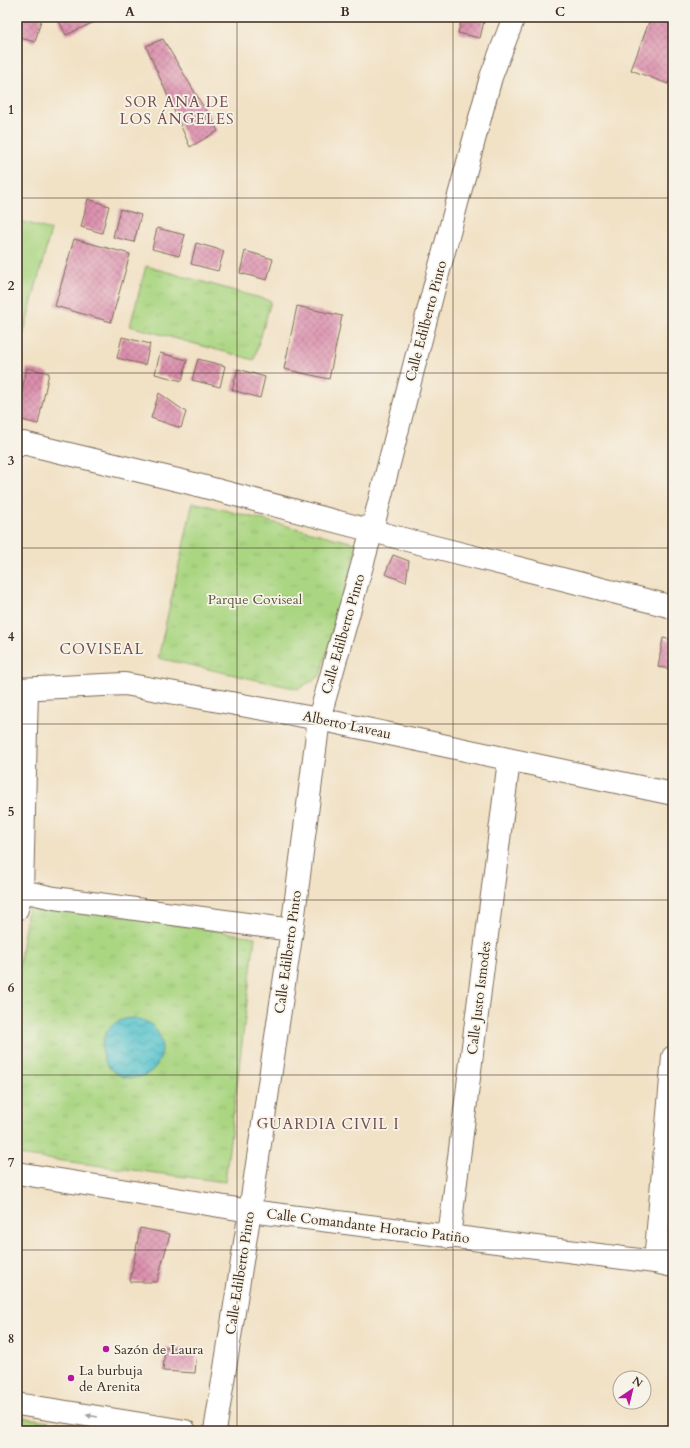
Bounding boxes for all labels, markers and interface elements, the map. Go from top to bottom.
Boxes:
text: A [125,3,135,21]
text: B [340,3,350,21]
text: C [555,3,565,21]
district label: SOR ANA DE LOS ÁNGELES [119,92,235,129]
text: 1 [8,101,14,119]
street label: Calle Edilberto Pinto [401,258,451,384]
text: 2 [8,277,15,295]
text: 3 [8,452,15,470]
street label: Calle Edilberto Pinto [317,571,369,696]
park label: Parque Coviseal [208,590,303,609]
text: 4 [8,628,15,646]
district label: COVISEAL [59,639,145,659]
street label: Alberto Laveau [301,706,393,744]
text: 5 [8,803,14,821]
street label: Calle Edilberto Pinto [270,889,306,1015]
street label: Calle Justo Ismodes [463,940,495,1056]
text: 6 [8,979,15,997]
district label: GUARDIA CIVIL I [256,1114,400,1134]
text: 7 [8,1154,15,1172]
street label: Calle Comandante Horacio Patiño [265,1204,471,1248]
street label: Calle Edilberto Pinto [221,1210,259,1336]
text: 8 [8,1330,14,1348]
place label: Sazón de Laura [114,1340,204,1359]
marker: Sazón de Laura [101,1344,111,1354]
place label: La burbuja de Arenita [79,1361,143,1396]
north arrow [612,1370,652,1410]
marker: La burbuja de Arenita [66,1373,76,1383]
text: N [629,1373,646,1391]
one-way arrow [85,1413,98,1419]

